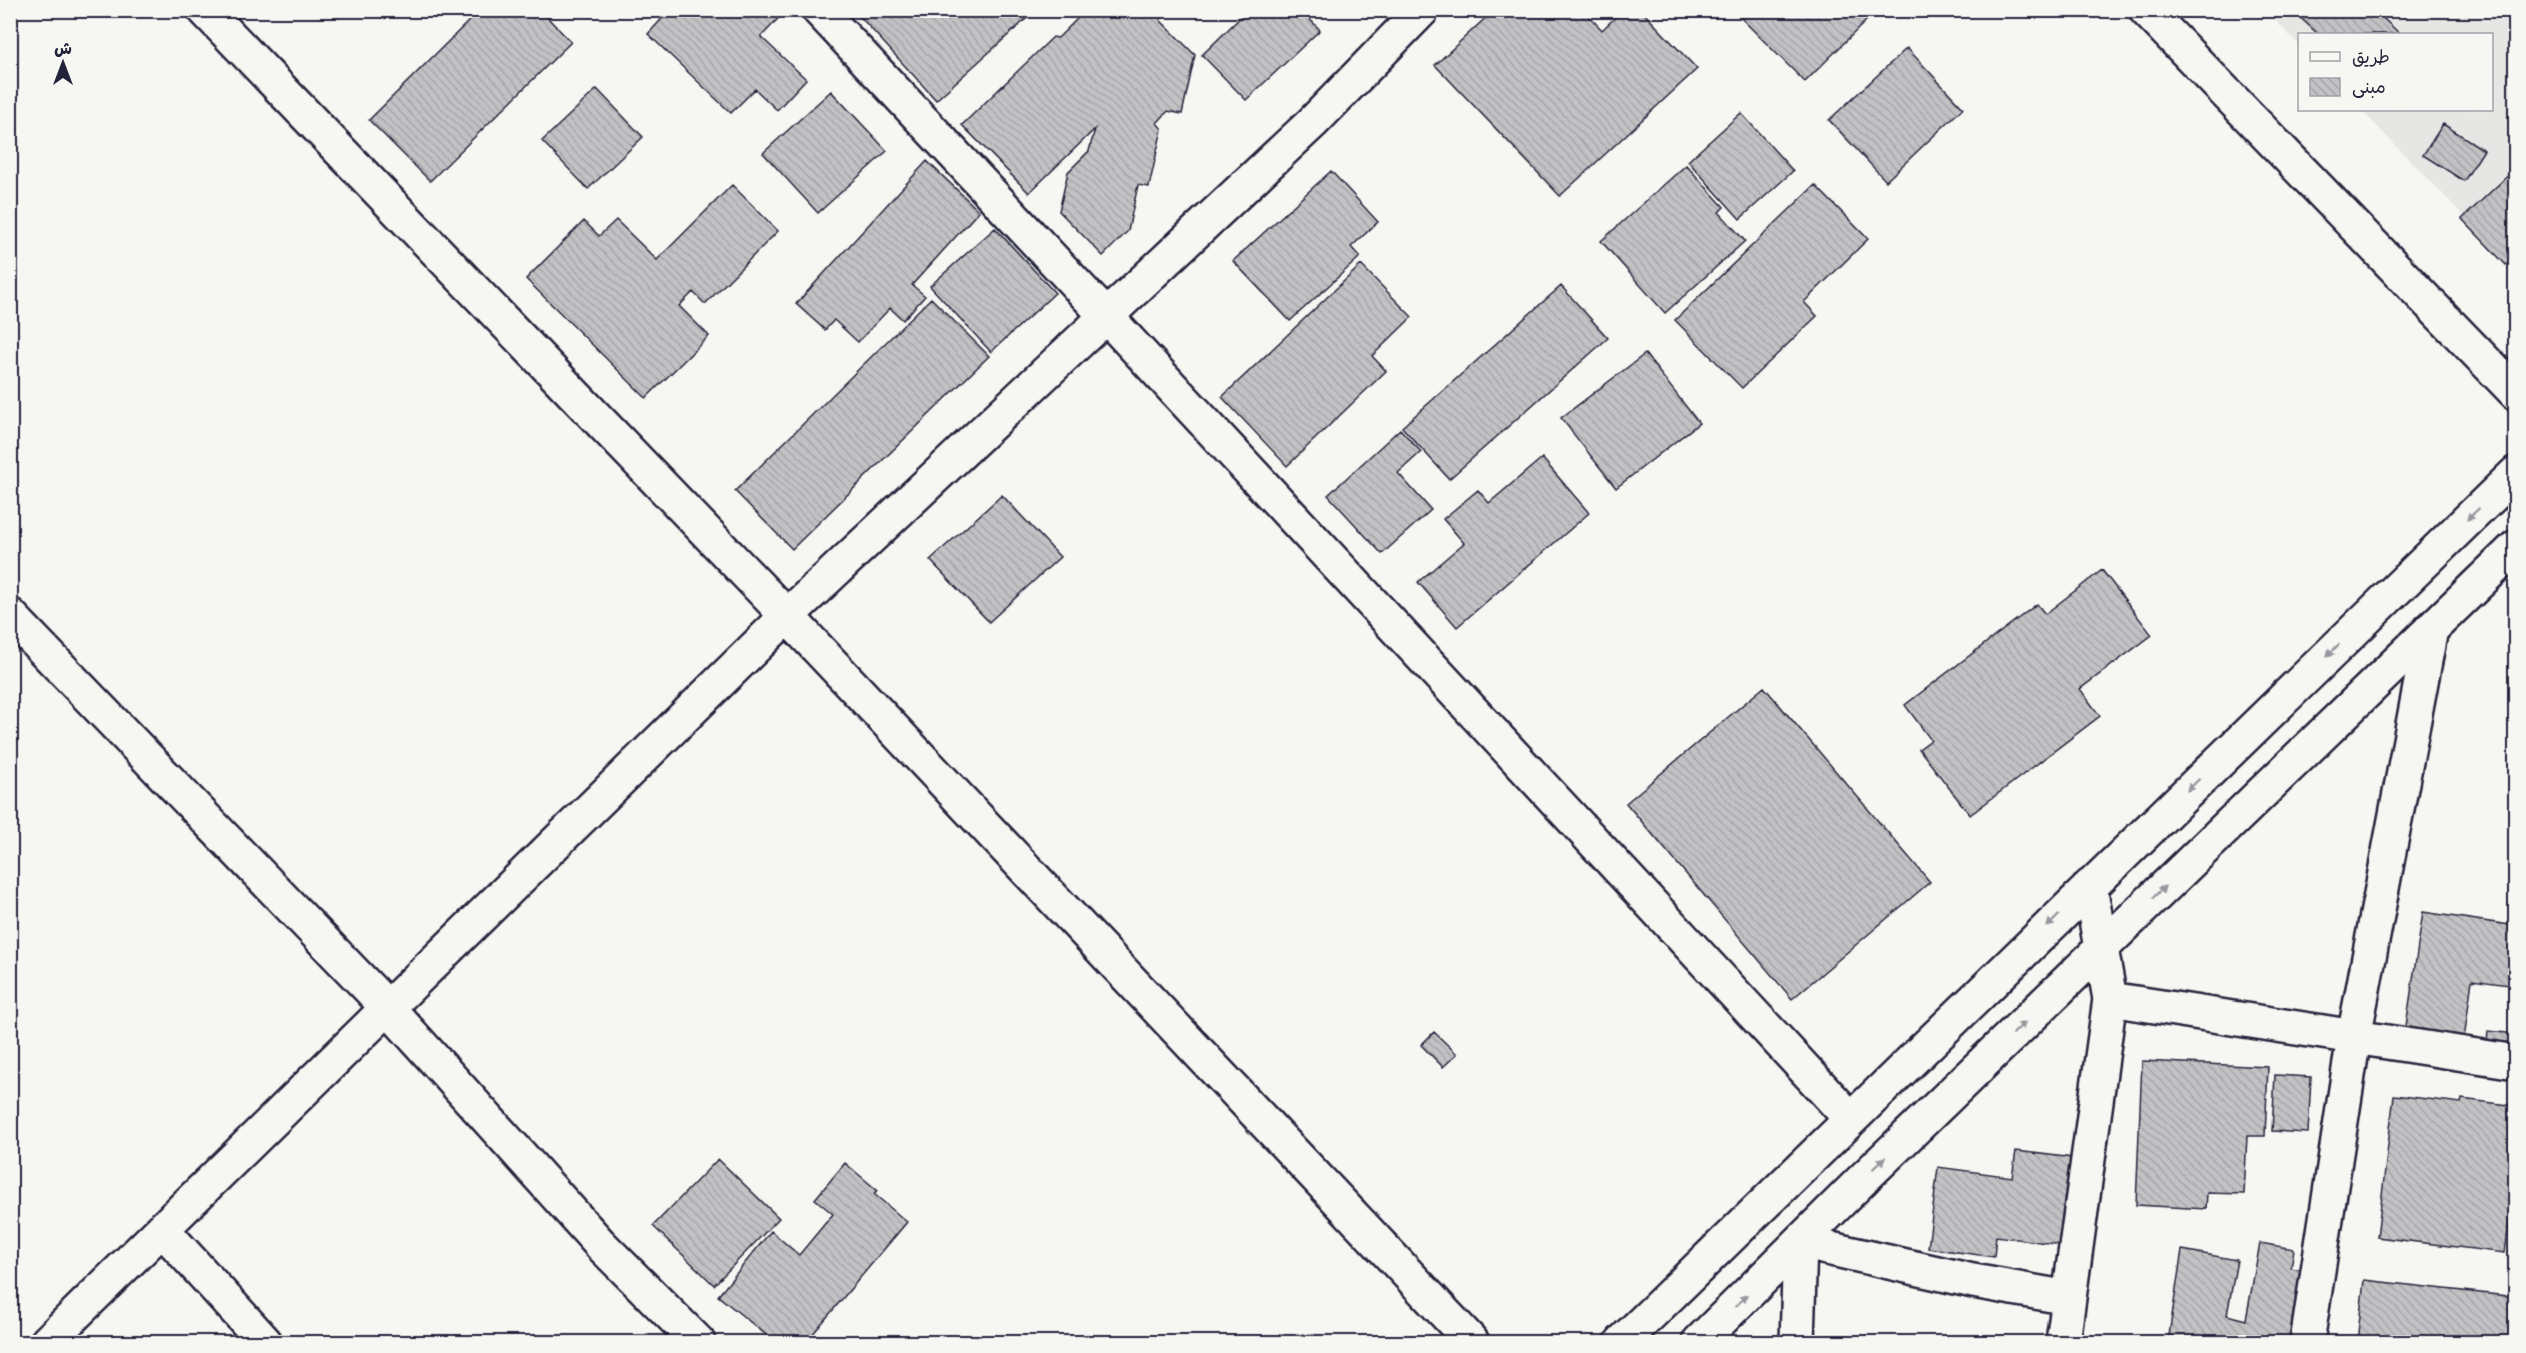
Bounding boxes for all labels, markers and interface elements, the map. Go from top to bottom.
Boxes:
north arrow [33,33,93,93]
legend [2298,33,2493,111]
text: ش [54,42,72,61]
text: طريق [2352,49,2390,70]
text: مبنى [2352,79,2386,100]
one-way arrow [2466,507,2481,521]
one-way arrow [2327,642,2341,656]
one-way arrow [2187,778,2201,792]
one-way arrow [2152,886,2166,900]
one-way arrow [2046,914,2061,928]
one-way arrow [2011,1021,2026,1035]
one-way arrow [1871,1157,1885,1171]
one-way arrow [1733,1295,1747,1309]

